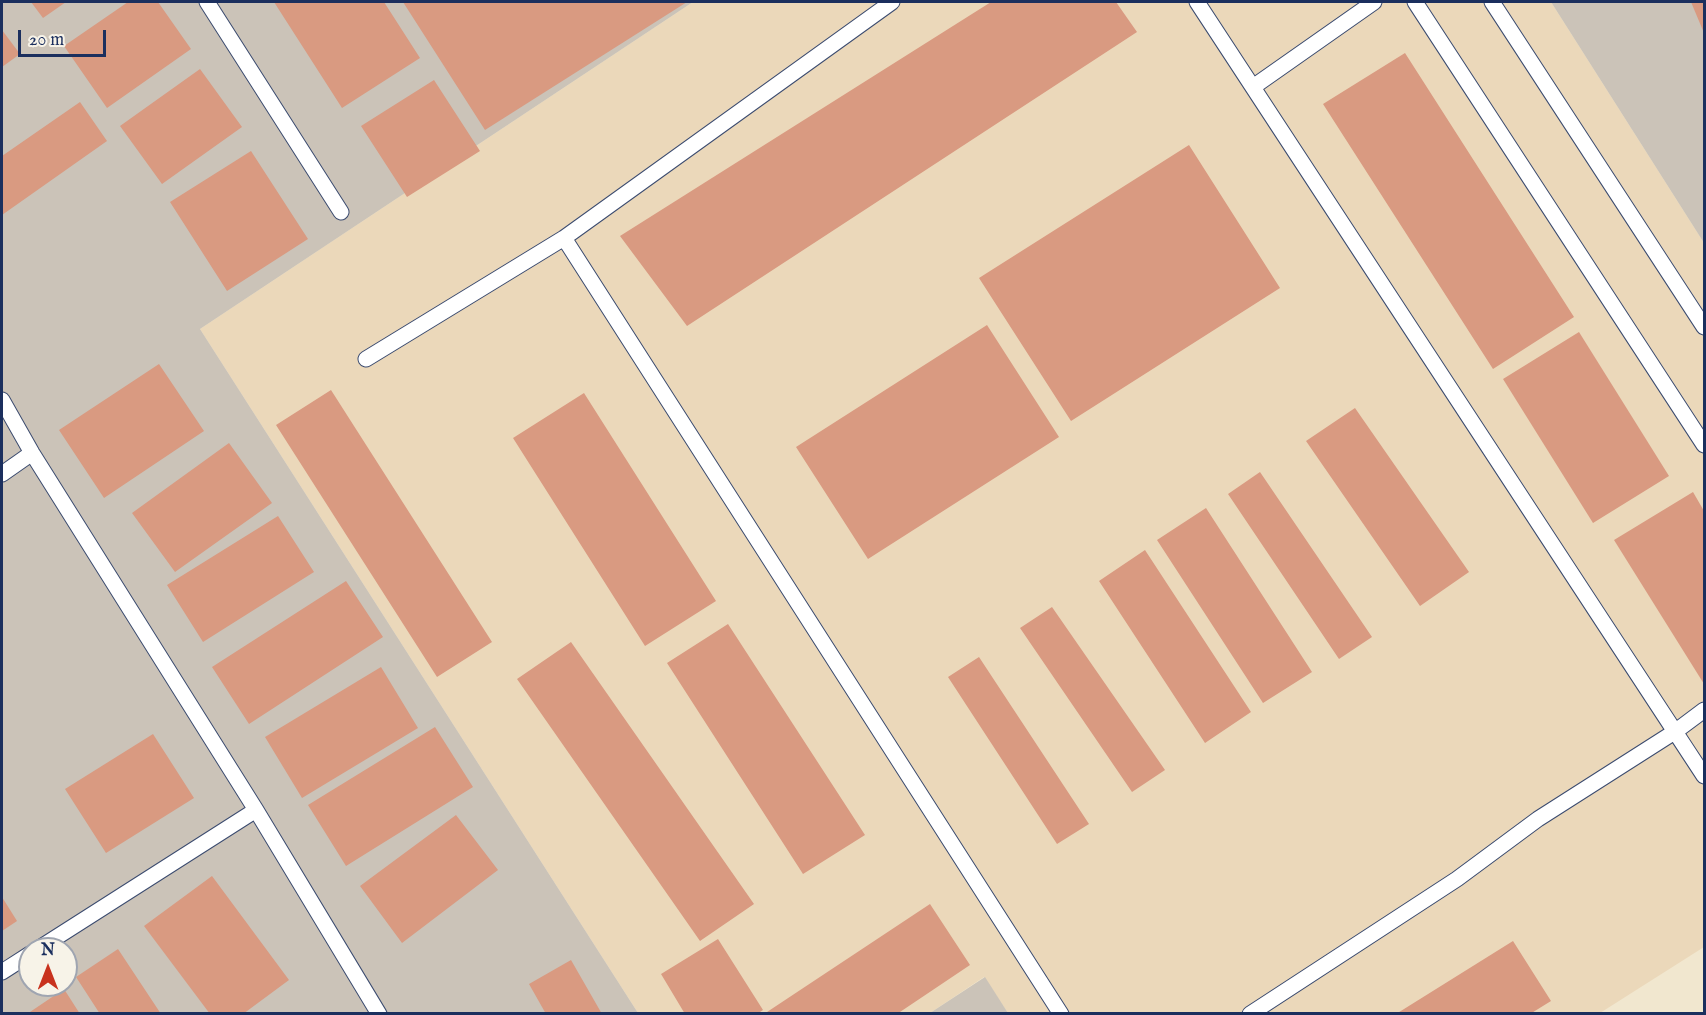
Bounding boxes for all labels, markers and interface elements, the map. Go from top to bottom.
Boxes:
scale bar [21,18,110,56]
text: 20 m [29,29,64,52]
north arrow [18,937,78,997]
text: N [41,941,55,961]

